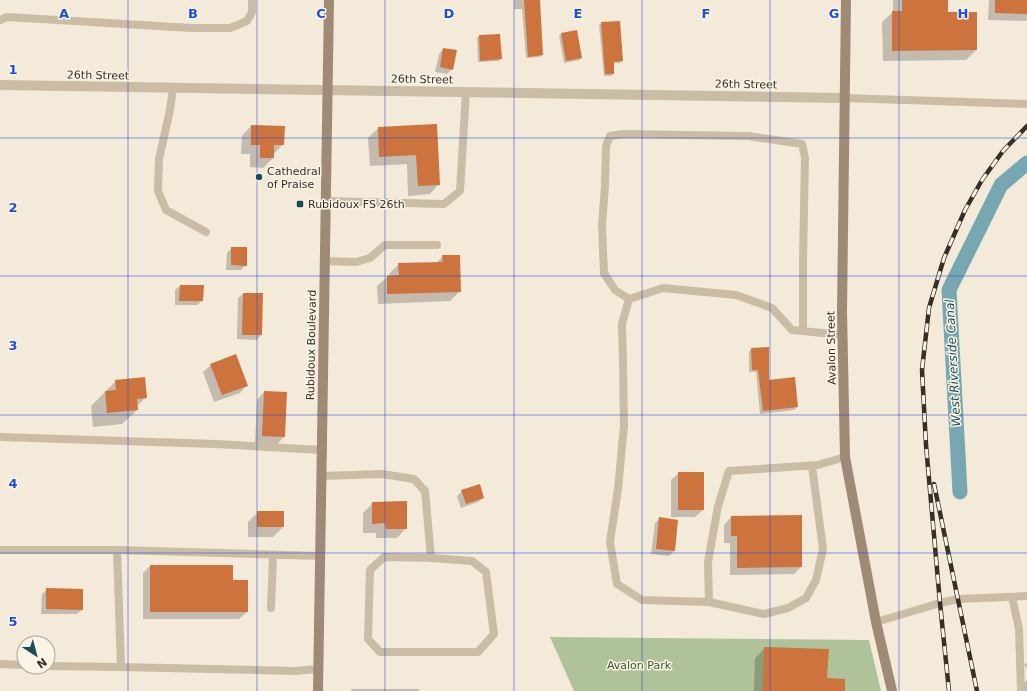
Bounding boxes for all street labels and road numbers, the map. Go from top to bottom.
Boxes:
street label: 26th Street [67,68,130,83]
street label: 26th Street [391,72,454,87]
street label: 26th Street [715,77,778,92]
street label: Rubidoux Boulevard [304,290,319,400]
street label: Avalon Street [824,310,839,385]

